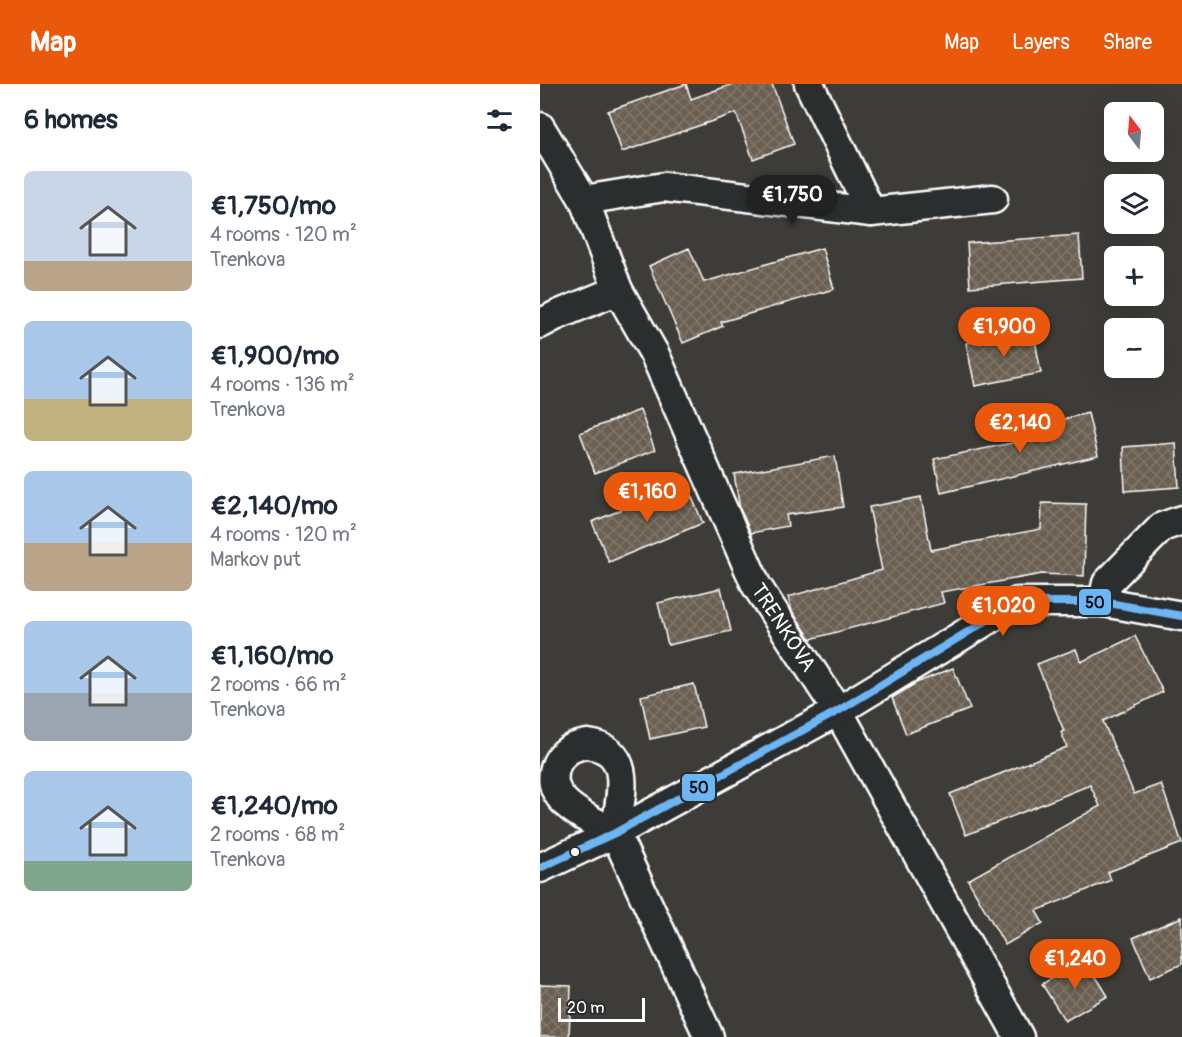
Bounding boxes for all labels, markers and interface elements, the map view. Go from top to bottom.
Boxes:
text: Map [30,25,76,60]
text: Map [944,29,979,56]
text: Layers [1012,29,1070,56]
text: Share [1103,29,1152,56]
north arrow [1104,102,1164,162]
map controls [1104,102,1164,378]
text: 6 homes [24,104,118,136]
icon: filters [483,104,516,137]
button: layers [1104,174,1164,234]
pin: €1,750 [743,175,841,226]
text: €1,750 [761,182,823,207]
text: €1,750/mo [210,190,336,222]
icon: home [72,195,144,267]
text: 4 rooms · 120 m² [210,222,357,247]
button: + [1104,246,1164,306]
text: Trenkova [210,247,285,272]
pin: €1,900 [955,307,1053,358]
text: €1,900 [972,314,1036,339]
button: − [1104,318,1164,378]
text: €1,900/mo [210,340,339,372]
icon: home [72,345,144,417]
text: 4 rooms · 136 m² [210,372,355,397]
text: Trenkova [210,397,285,422]
pin: €2,140 [971,403,1069,454]
text: €2,140 [989,410,1051,435]
pin: €1,160 [598,472,696,523]
text: €1,160 [617,479,677,504]
text: €2,140/mo [210,490,338,522]
icon: home [72,495,144,567]
text: 4 rooms · 120 m² [210,522,357,547]
text: Markov put [210,547,301,572]
street label: TRENKOVA [745,578,822,677]
pin: €1,020 [954,586,1052,637]
line badge: 50 [1078,588,1112,616]
text: €1,020 [971,593,1035,618]
text: 50 [1085,593,1105,613]
text: €1,160/mo [210,640,333,672]
icon: home [72,645,144,717]
text: 2 rooms · 66 m² [210,672,347,697]
text: Trenkova [210,697,285,722]
line badge: 50 [681,773,716,802]
text: 50 [689,778,709,798]
text: €1,240/mo [210,790,338,822]
icon: home [72,795,144,867]
text: 2 rooms · 68 m² [210,822,345,847]
unlabelled marker [569,846,581,858]
text: Trenkova [210,847,285,872]
pin: €1,240 [1026,939,1124,990]
text: €1,240 [1044,946,1106,971]
scale bar [558,995,645,1022]
text: 20 m [567,998,605,1018]

